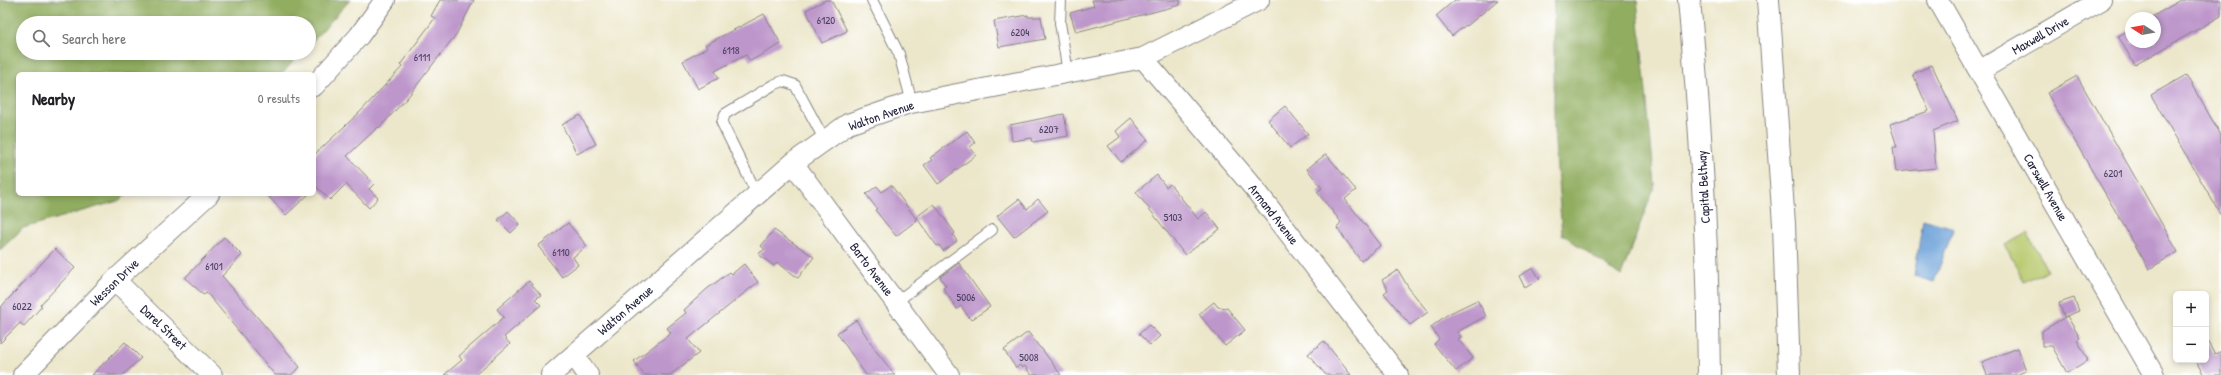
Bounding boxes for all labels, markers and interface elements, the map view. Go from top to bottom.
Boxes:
street label: Maxwell Drive [2008,11,2072,59]
north arrow [2125,12,2161,48]
house number: 6120 [817,13,835,27]
search box [16,16,316,60]
house number: 6204 [1011,25,1029,39]
icon: search [30,27,52,49]
text: Search here [62,28,126,49]
house number: 6118 [722,43,740,57]
house number: 6111 [414,50,430,64]
text: Nearby [32,87,75,110]
text: 0 results [258,89,300,107]
street label: Walton Avenue [846,95,916,135]
house number: 6207 [1039,122,1059,136]
street label: Capital Beltway [1692,150,1714,224]
street label: Carswell Avenue [2019,150,2073,224]
house number: 6201 [2104,166,2122,180]
street label: Armand Avenue [1245,180,1303,248]
house number: 5103 [1164,210,1182,224]
street label: Barto Avenue [846,239,898,299]
house number: 6110 [552,245,570,259]
street label: Wesson Drive [86,254,142,310]
house number: 6101 [205,259,223,273]
street label: Walton Avenue [593,281,657,339]
house number: 5006 [957,290,976,304]
map controls [2173,291,2209,363]
button: + [2173,291,2209,327]
house number: 6022 [12,299,32,313]
street label: Darel Street [137,300,192,354]
button: − [2173,327,2209,363]
house number: 5008 [1019,350,1039,364]

